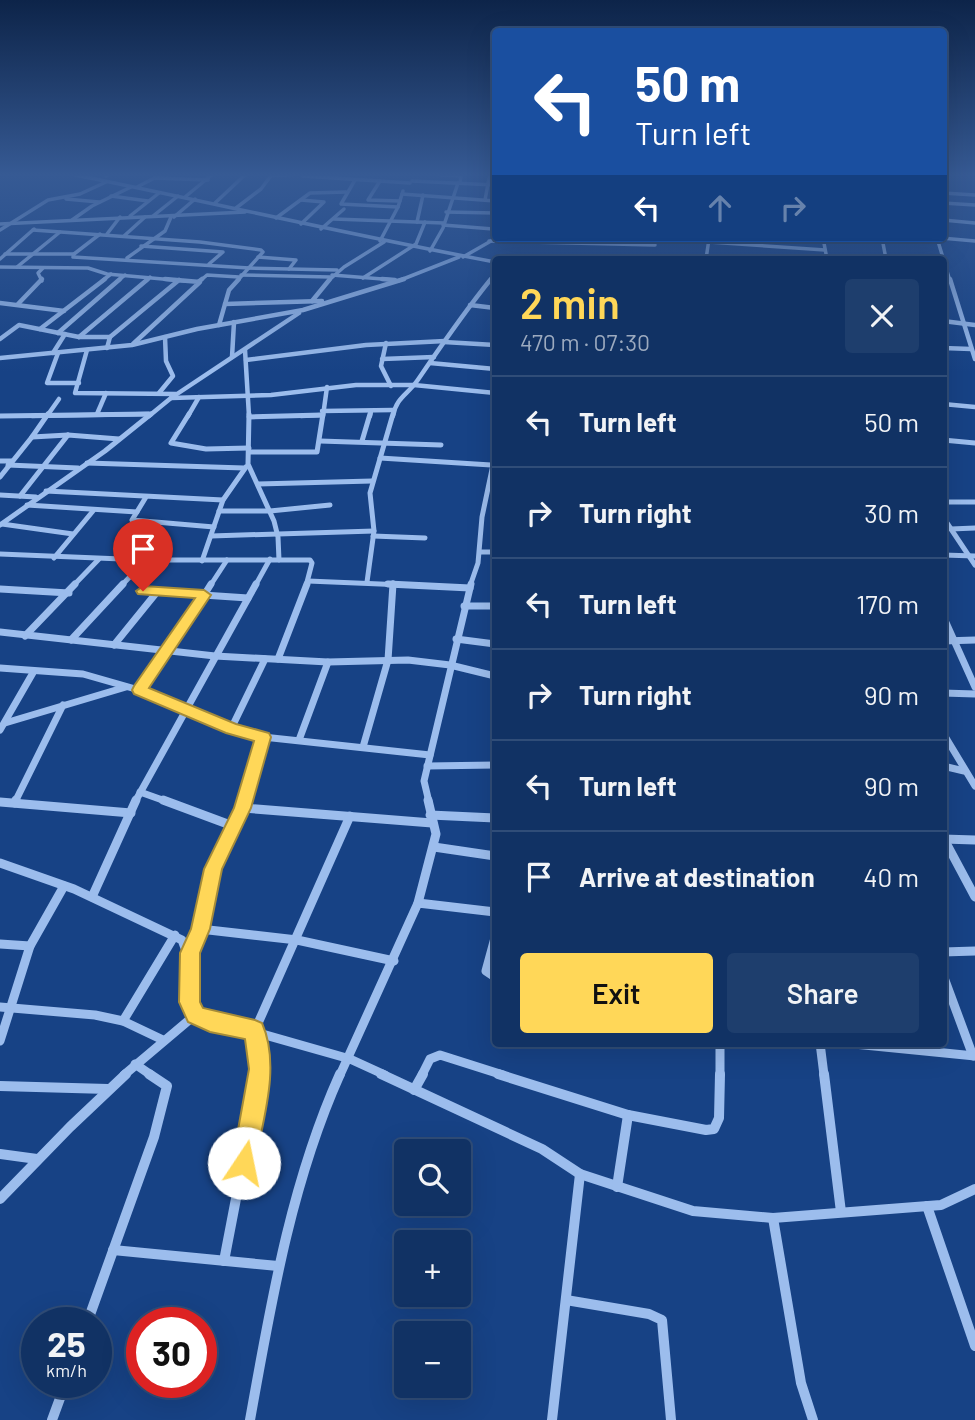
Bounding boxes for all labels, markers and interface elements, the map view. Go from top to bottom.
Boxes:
text: 50 m [635,53,740,112]
icon: left [520,56,611,147]
text: Turn left [635,113,752,151]
icon: left [628,189,666,227]
icon: ahead [701,189,739,227]
icon: right [774,189,812,227]
text: 2 min [520,277,620,327]
button: close [845,279,919,353]
text: 470 m · 07:30 [520,328,650,356]
icon: left [520,403,558,441]
text: Turn left [579,406,677,437]
text: 50 m [864,406,919,437]
icon: right [520,494,558,532]
text: Turn right [579,497,692,528]
text: 30 m [864,497,919,528]
pin [113,519,173,591]
icon: arrive [124,530,162,568]
icon: left [520,585,558,623]
text: Turn left [579,588,677,619]
text: 170 m [856,588,919,619]
icon: right [520,676,558,714]
text: Turn right [579,679,692,710]
text: 90 m [864,679,919,710]
icon: left [520,767,558,805]
text: Turn left [579,770,677,801]
text: 90 m [864,770,919,801]
icon: arrive [520,858,558,896]
text: Arrive at destination [579,861,815,892]
text: 40 m [863,861,919,892]
button: Exit [520,953,713,1033]
button: Share [727,953,919,1033]
position arrow [207,1126,281,1200]
map controls [394,1139,471,1398]
button: search [394,1139,471,1216]
button: + [394,1230,471,1307]
speed limit sign: 30 [126,1307,217,1398]
button: − [394,1321,471,1398]
text: 25 [47,1322,86,1364]
text: km/h [46,1359,87,1381]

